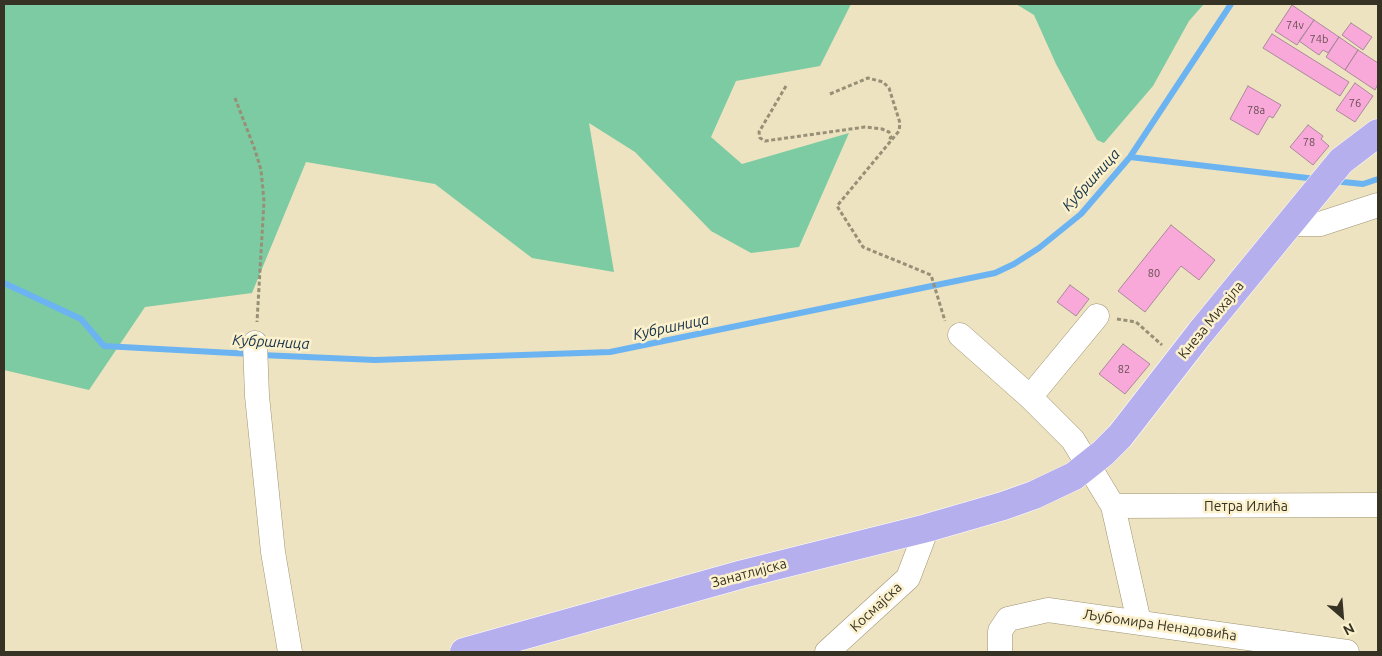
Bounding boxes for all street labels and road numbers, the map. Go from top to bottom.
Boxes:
street label: Кнеза Михајла [1175,278,1247,362]
street label: Петра Илића [1204,498,1288,514]
street label: Занатлијска [710,555,788,591]
street label: Космајска [847,579,905,635]
street label: Љубомира Ненадовића [1082,606,1238,644]

